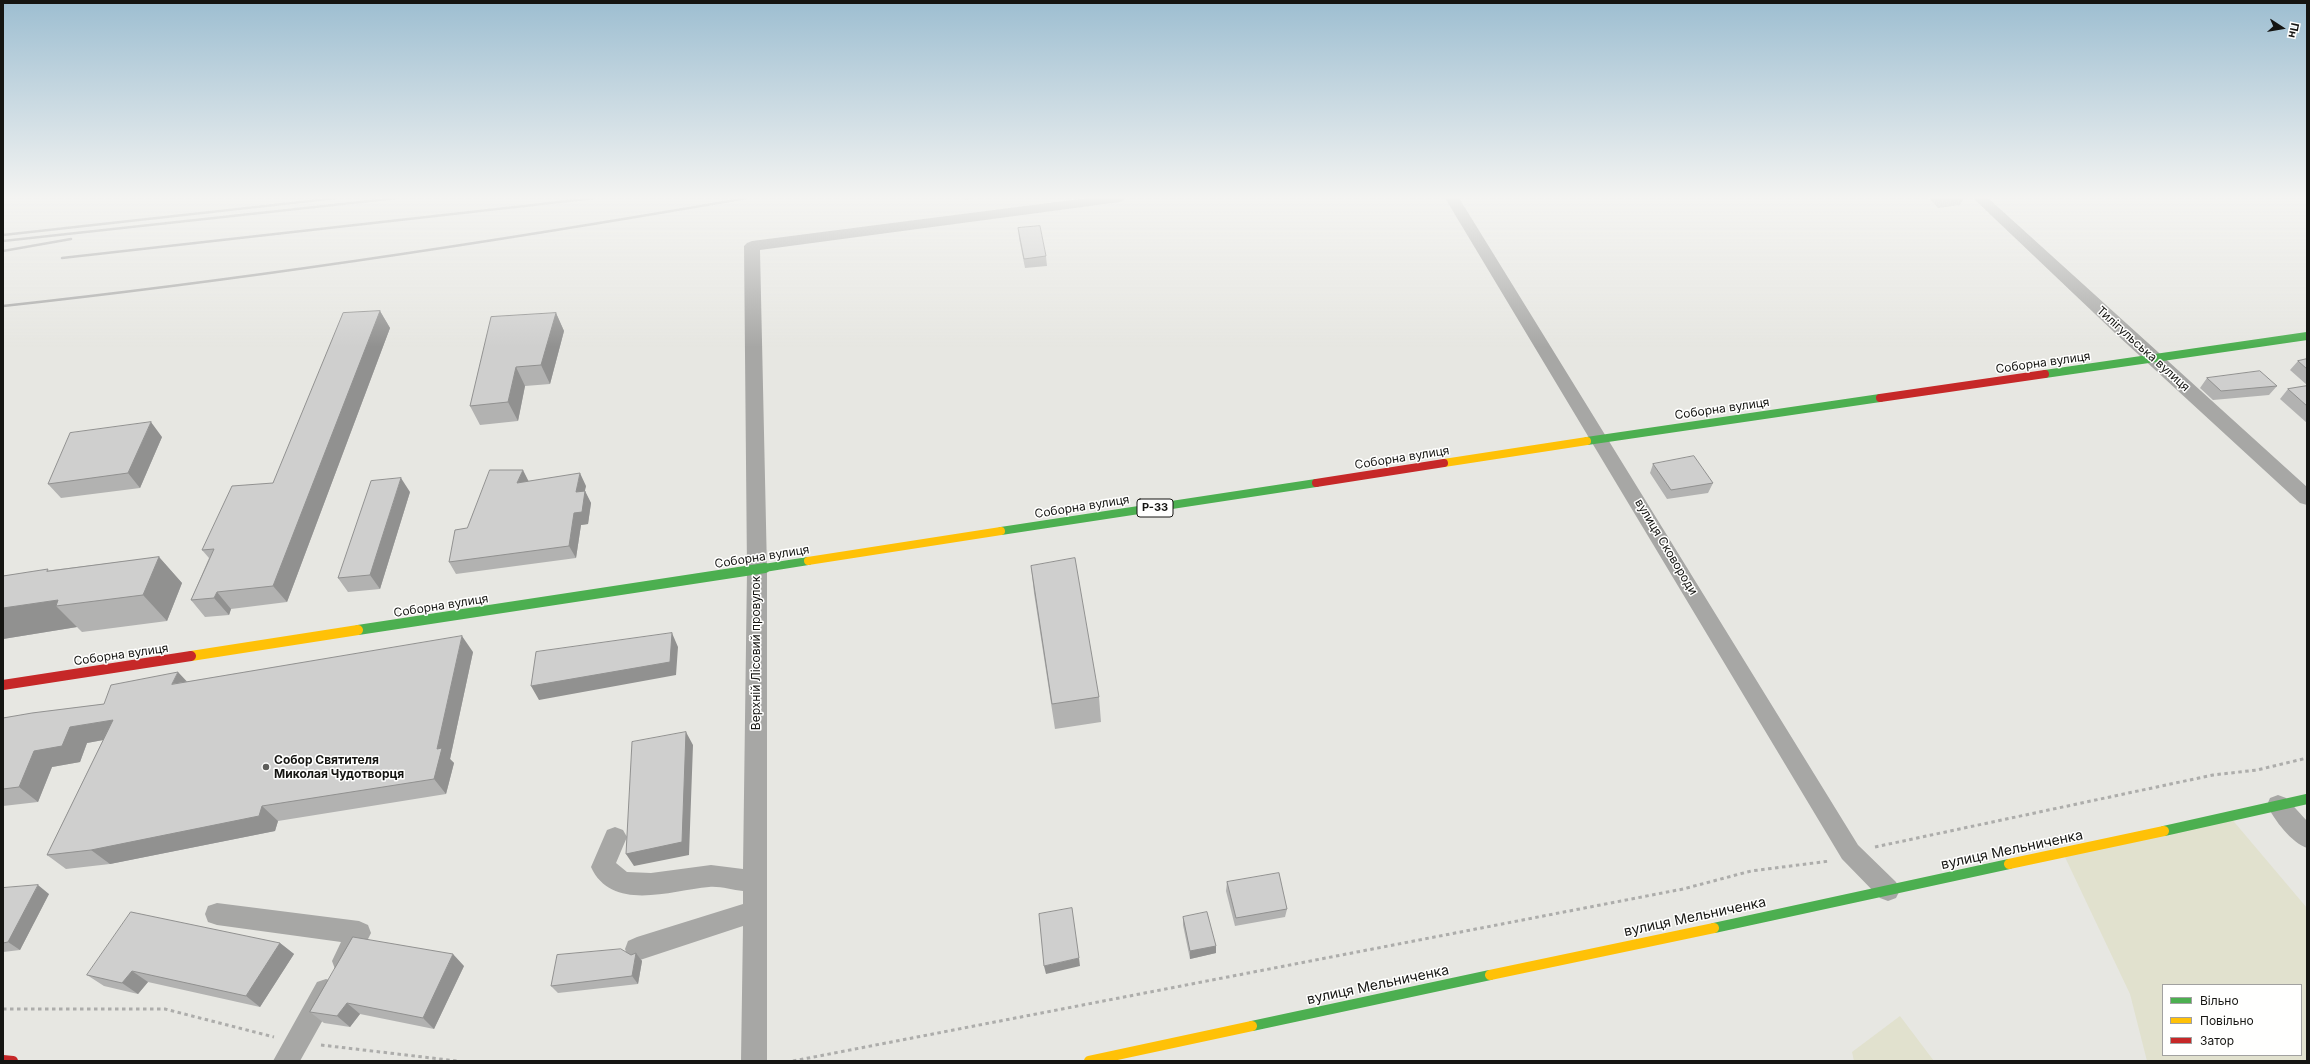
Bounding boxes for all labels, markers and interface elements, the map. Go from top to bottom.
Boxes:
north arrow [2262,8,2302,48]
text: Пн [2285,22,2302,39]
street label: Тилігульська вулиця [2094,303,2192,395]
street label: Соборна вулиця [1995,349,2091,377]
street label: Соборна вулиця [1674,395,1770,423]
street label: Соборна вулиця [1354,443,1450,473]
street label: Соборна вулиця [1034,492,1130,522]
street label: вулиця Сковороди [1632,496,1700,598]
road number: Р-33 [1137,499,1173,517]
street label: Соборна вулиця [714,542,810,572]
street label: Верхній Лісовий провулок [749,576,763,730]
street label: Соборна вулиця [393,591,489,621]
street label: Соборна вулиця [73,641,169,669]
place label: Собор Святителя Миколая Чудотворця [274,753,404,781]
marker: Собор Святителя Миколая Чудотворця [261,762,271,772]
street label: вулиця Мельниченка [1939,827,2085,873]
street label: вулиця Мельниченка [1622,894,1768,940]
street label: вулиця Мельниченка [1305,962,1451,1008]
legend [2162,984,2302,1056]
text: Вільно [2200,993,2239,1008]
text: Повільно [2200,1013,2254,1028]
text: Затор [2200,1033,2234,1048]

